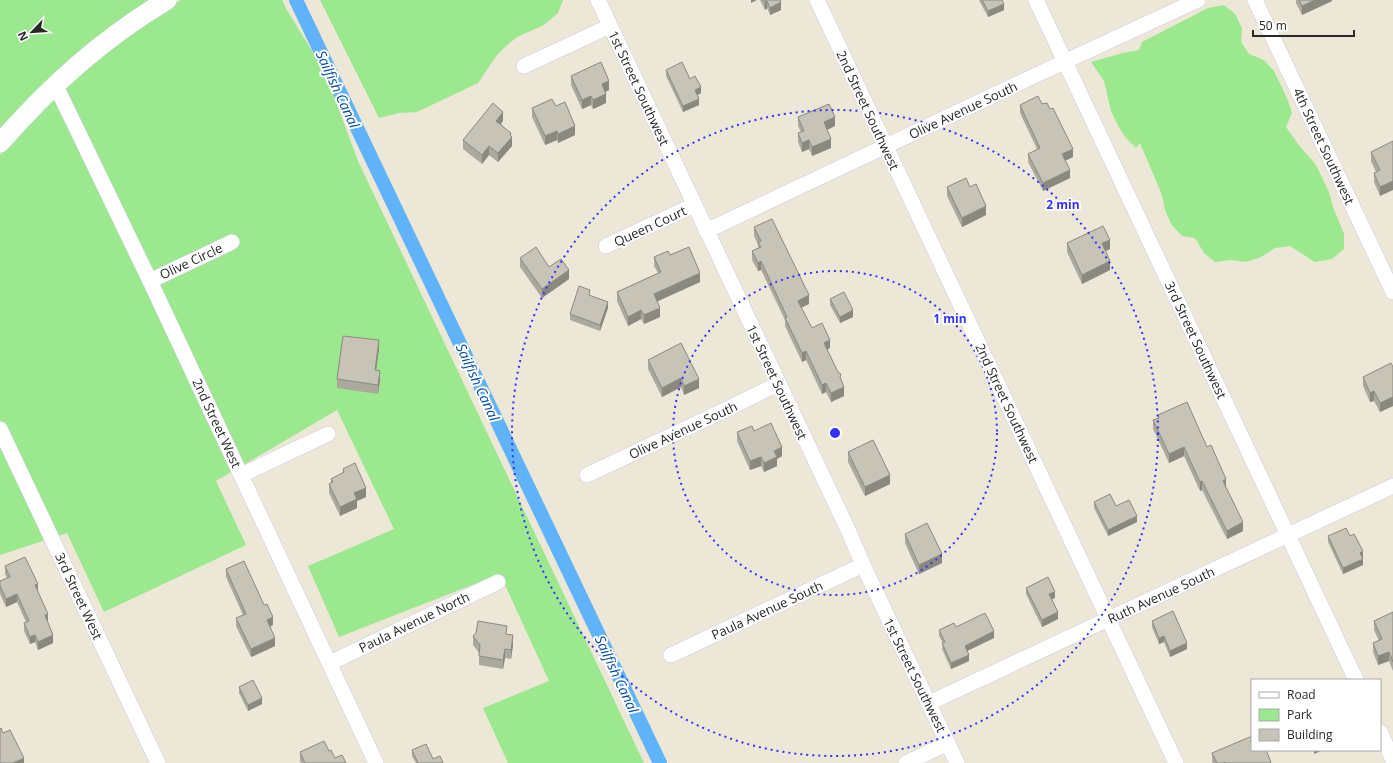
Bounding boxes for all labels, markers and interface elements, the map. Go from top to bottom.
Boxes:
north arrow [12,12,52,52]
scale bar [1253,12,1354,38]
text: 50 m [1259,17,1287,34]
street label: 1st Street Southwest [604,28,674,149]
text: N [14,29,31,44]
water label: Sailfish Canal [312,47,364,131]
street label: 2nd Street Southwest [832,47,904,173]
street label: Olive Avenue South [906,77,1020,143]
street label: 4th Street Southwest [1289,85,1359,208]
text: 2 min [1046,196,1080,213]
street label: Queen Court [611,201,689,251]
street label: Olive Circle [157,239,225,283]
street label: 3rd Street Southwest [1161,278,1231,402]
text: 1 min [933,310,967,327]
street label: 1st Street Southwest [742,322,812,443]
water label: Sailfish Canal [452,340,504,424]
street label: 2nd Street Southwest [971,340,1043,466]
street label: 2nd Street West [188,375,246,471]
street label: Olive Avenue South [626,397,740,463]
centre of rings [828,426,842,440]
street label: 3rd Street West [51,550,107,643]
street label: Ruth Avenue South [1105,562,1217,628]
street label: Paula Avenue South [708,576,826,644]
street label: Paula Avenue North [356,587,472,657]
street label: 1st Street Southwest [879,615,951,735]
water label: Sailfish Canal [591,632,643,716]
legend [1251,679,1381,751]
text: Road [1287,686,1316,703]
text: Park [1287,706,1313,723]
text: Building [1287,726,1333,743]

